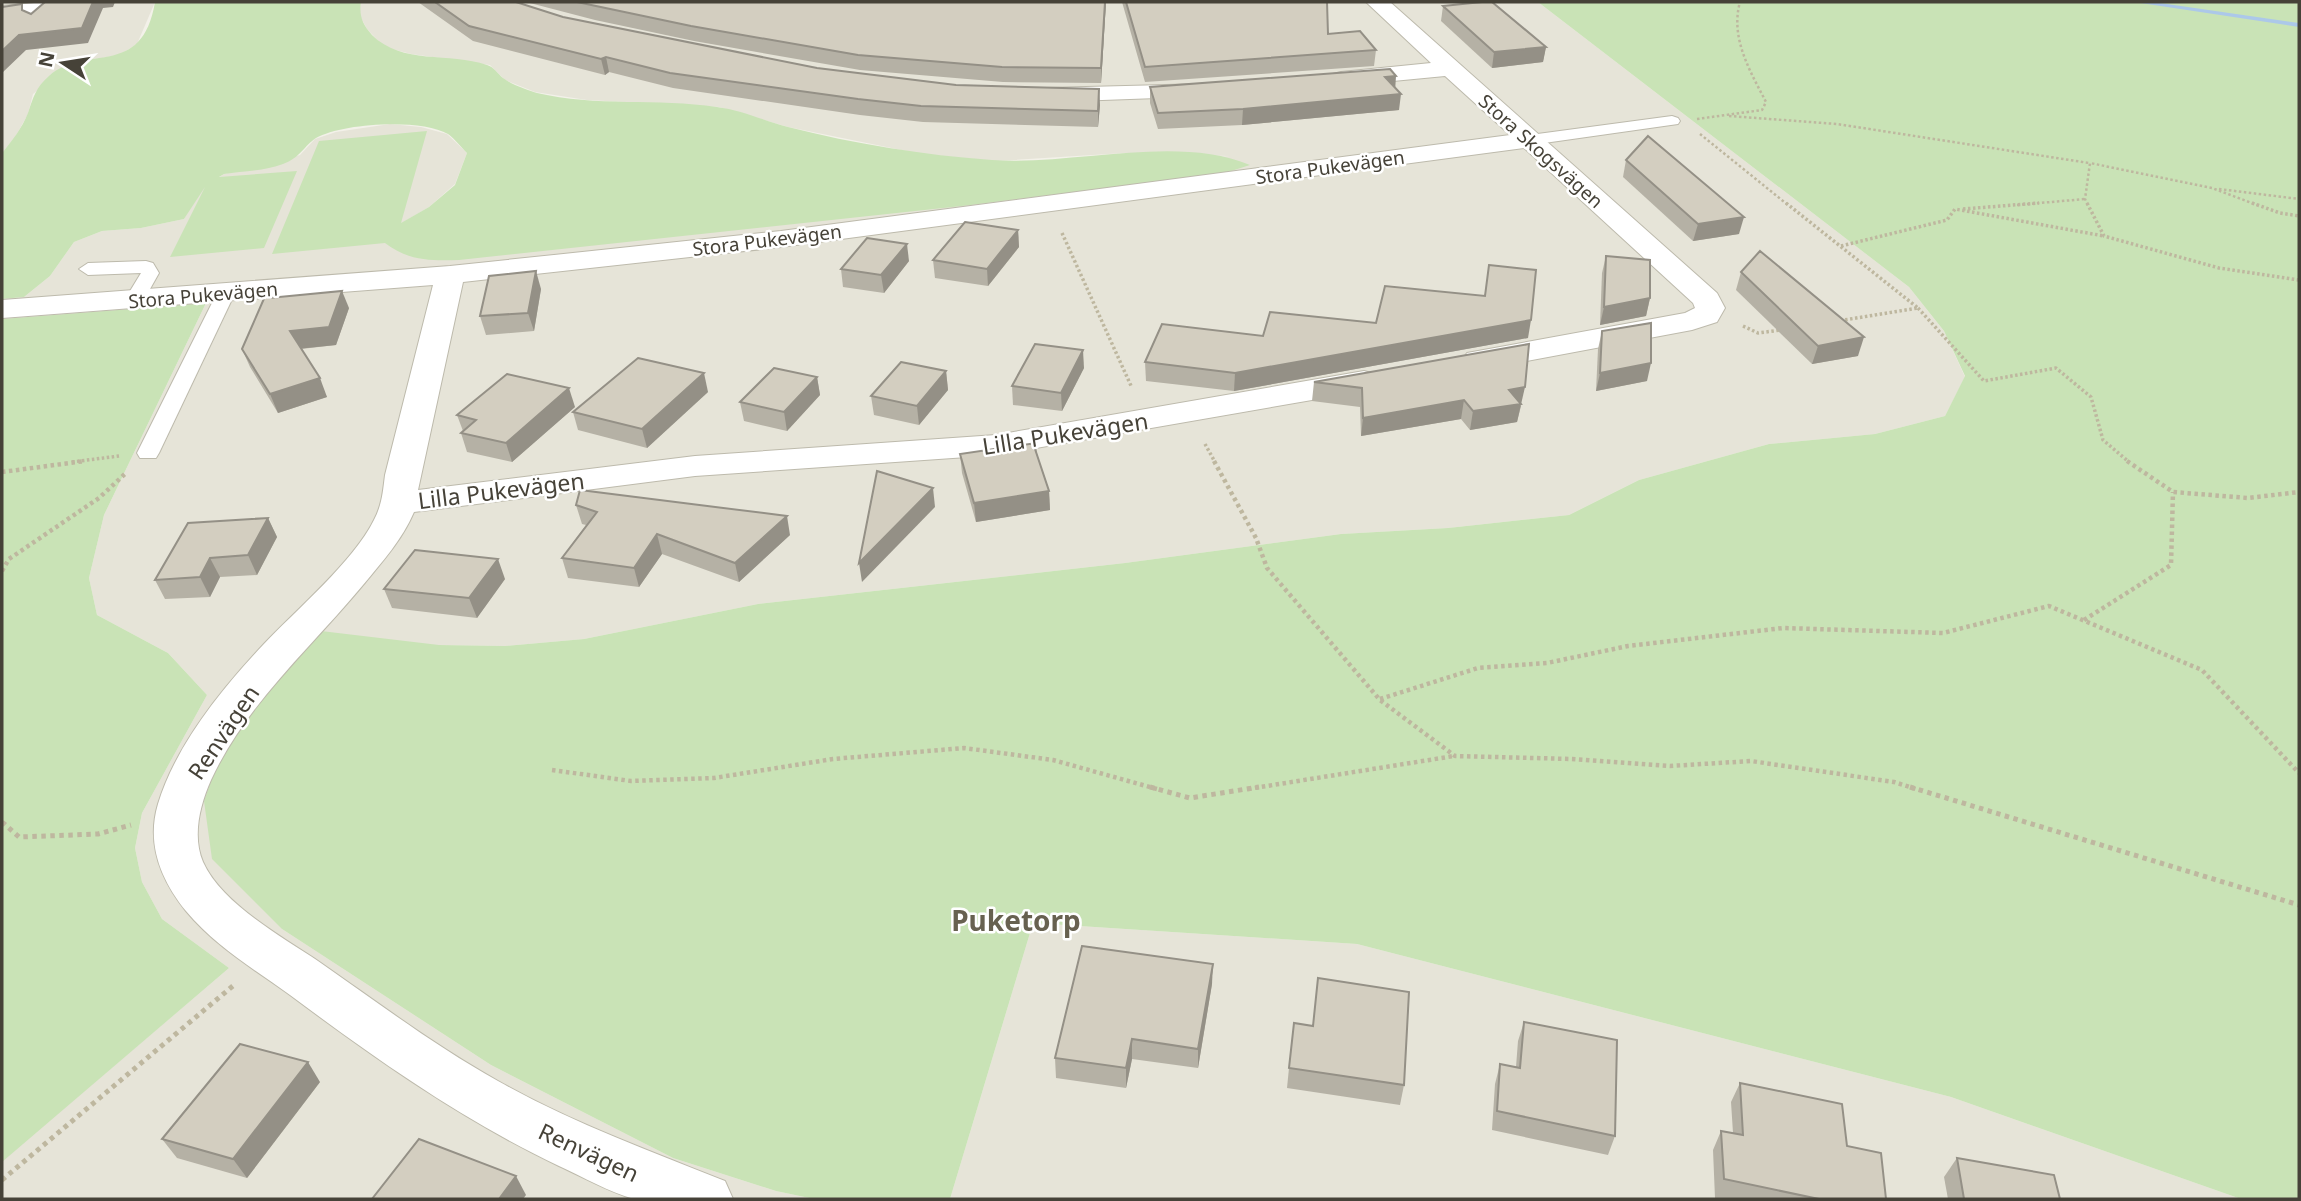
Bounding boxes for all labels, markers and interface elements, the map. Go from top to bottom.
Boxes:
north arrow [28,28,98,98]
text: N [32,49,61,70]
street label: Stora Skogsvägen [1473,88,1609,214]
street label: Stora Pukevägen [1254,144,1406,190]
street label: Stora Pukevägen [691,218,843,262]
street label: Stora Pukevägen [127,276,279,314]
street label: Lilla Pukevägen [980,404,1150,462]
street label: Lilla Pukevägen [416,464,586,516]
street label: Renvägen [180,679,266,785]
district label: Puketorp [951,901,1081,939]
street label: Renvägen [534,1115,644,1189]

